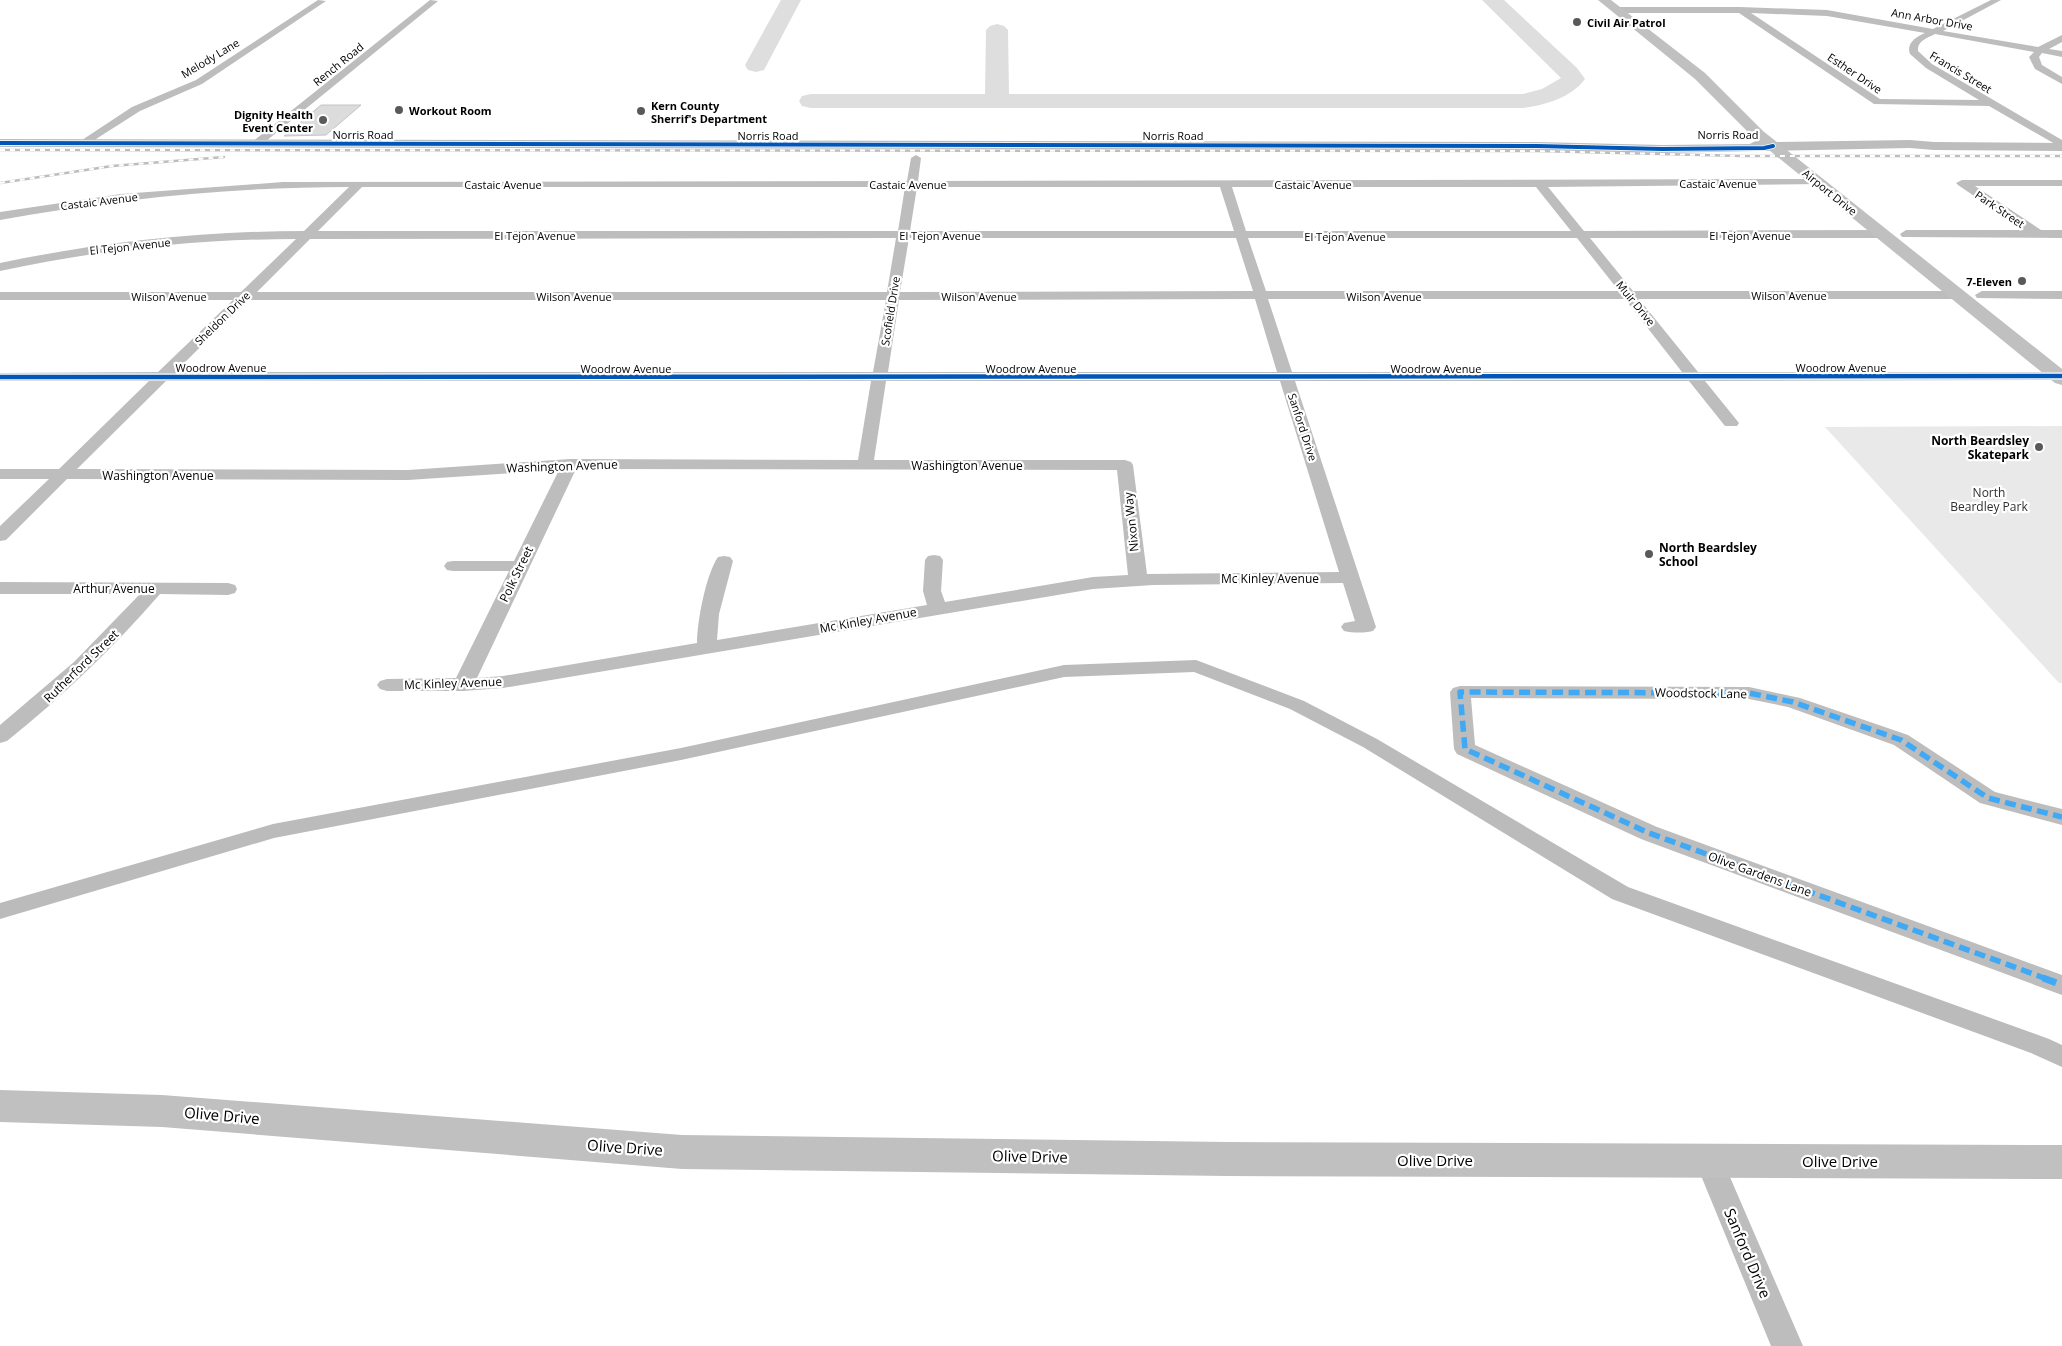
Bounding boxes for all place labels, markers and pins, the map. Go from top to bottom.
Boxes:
place label: Civil Air Patrol [1587,15,1665,30]
marker: Civil Air Patrol [1571,16,1583,28]
place label: Kern County Sherrif's Department [651,98,767,126]
place label: Workout Room [409,103,492,118]
marker: Workout Room [393,104,405,116]
marker: Kern County Sherrif's Department [635,105,647,117]
place label: Dignity Health Event Center [234,107,313,135]
marker: Dignity Health Event Center [317,114,329,126]
place label: 7-Eleven [1966,274,2012,289]
marker: 7-Eleven [2016,275,2028,287]
place label: North Beardsley Skatepark [1931,432,2030,463]
marker: North Beardsley Skatepark [2033,441,2045,453]
place label: North Beardsley School [1659,539,1757,570]
marker: North Beardsley School [1643,548,1655,560]

